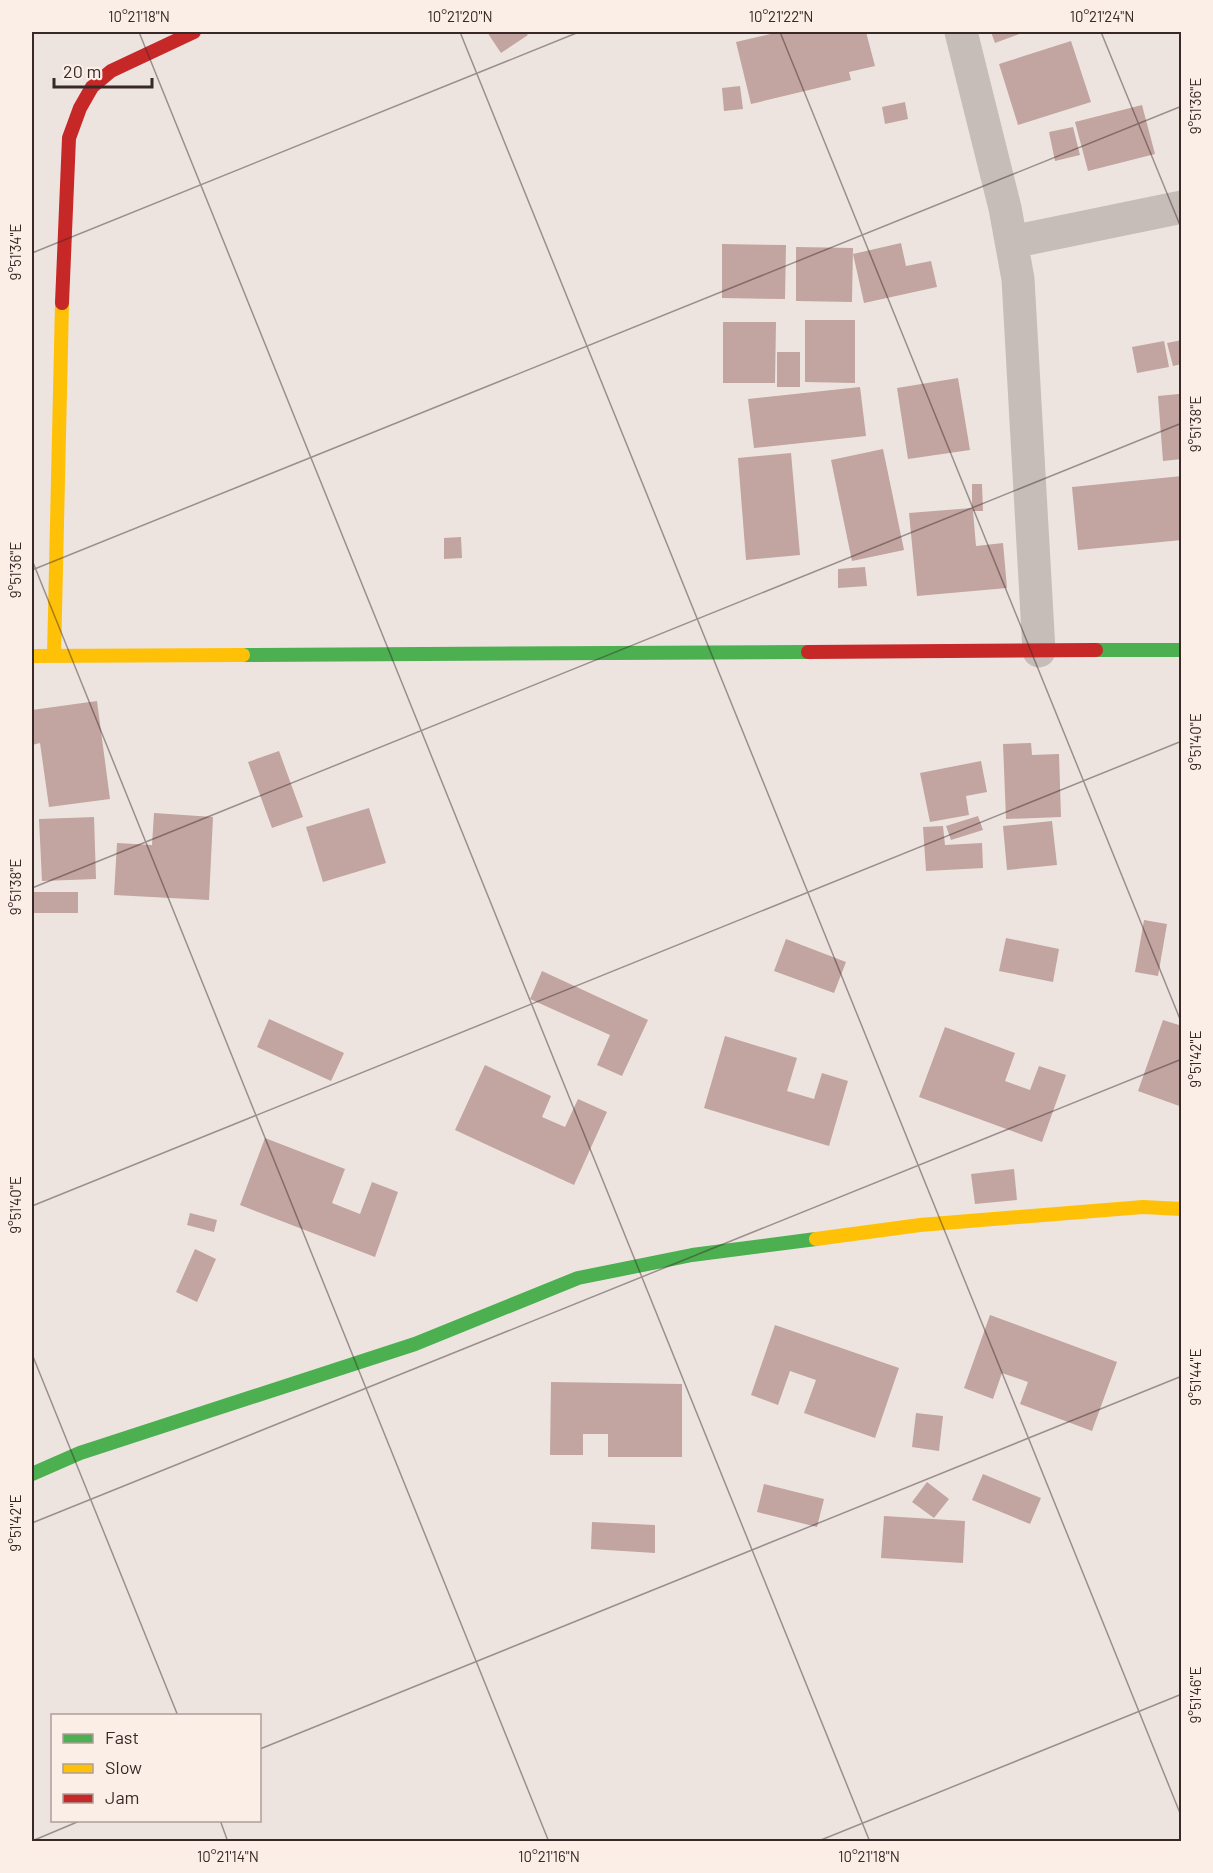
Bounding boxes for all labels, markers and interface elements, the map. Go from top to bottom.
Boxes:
text: 10°21'18"N [108,7,170,25]
text: 10°21'20"N [427,7,493,25]
text: 10°21'22"N [749,7,813,25]
text: 10°21'24"N [1070,7,1134,25]
scale bar [54,51,152,89]
text: 20 m [63,60,101,82]
text: 9°51'36"E [1186,78,1204,134]
text: 9°51'34"E [6,224,24,280]
text: 9°51'38"E [1186,396,1204,452]
text: 9°51'36"E [6,542,24,598]
text: 9°51'40"E [1186,713,1204,771]
text: 9°51'38"E [6,859,24,915]
text: 9°51'42"E [1186,1030,1204,1088]
text: 9°51'40"E [6,1176,24,1234]
text: 9°51'44"E [1186,1348,1204,1406]
text: 9°51'42"E [6,1494,24,1552]
text: 9°51'46"E [1186,1667,1204,1723]
legend [51,1714,261,1822]
text: Fast [105,1726,139,1748]
text: Slow [105,1756,142,1778]
text: Jam [105,1786,139,1808]
text: 10°21'14"N [197,1847,259,1865]
text: 10°21'16"N [518,1847,580,1865]
text: 10°21'18"N [838,1847,900,1865]

